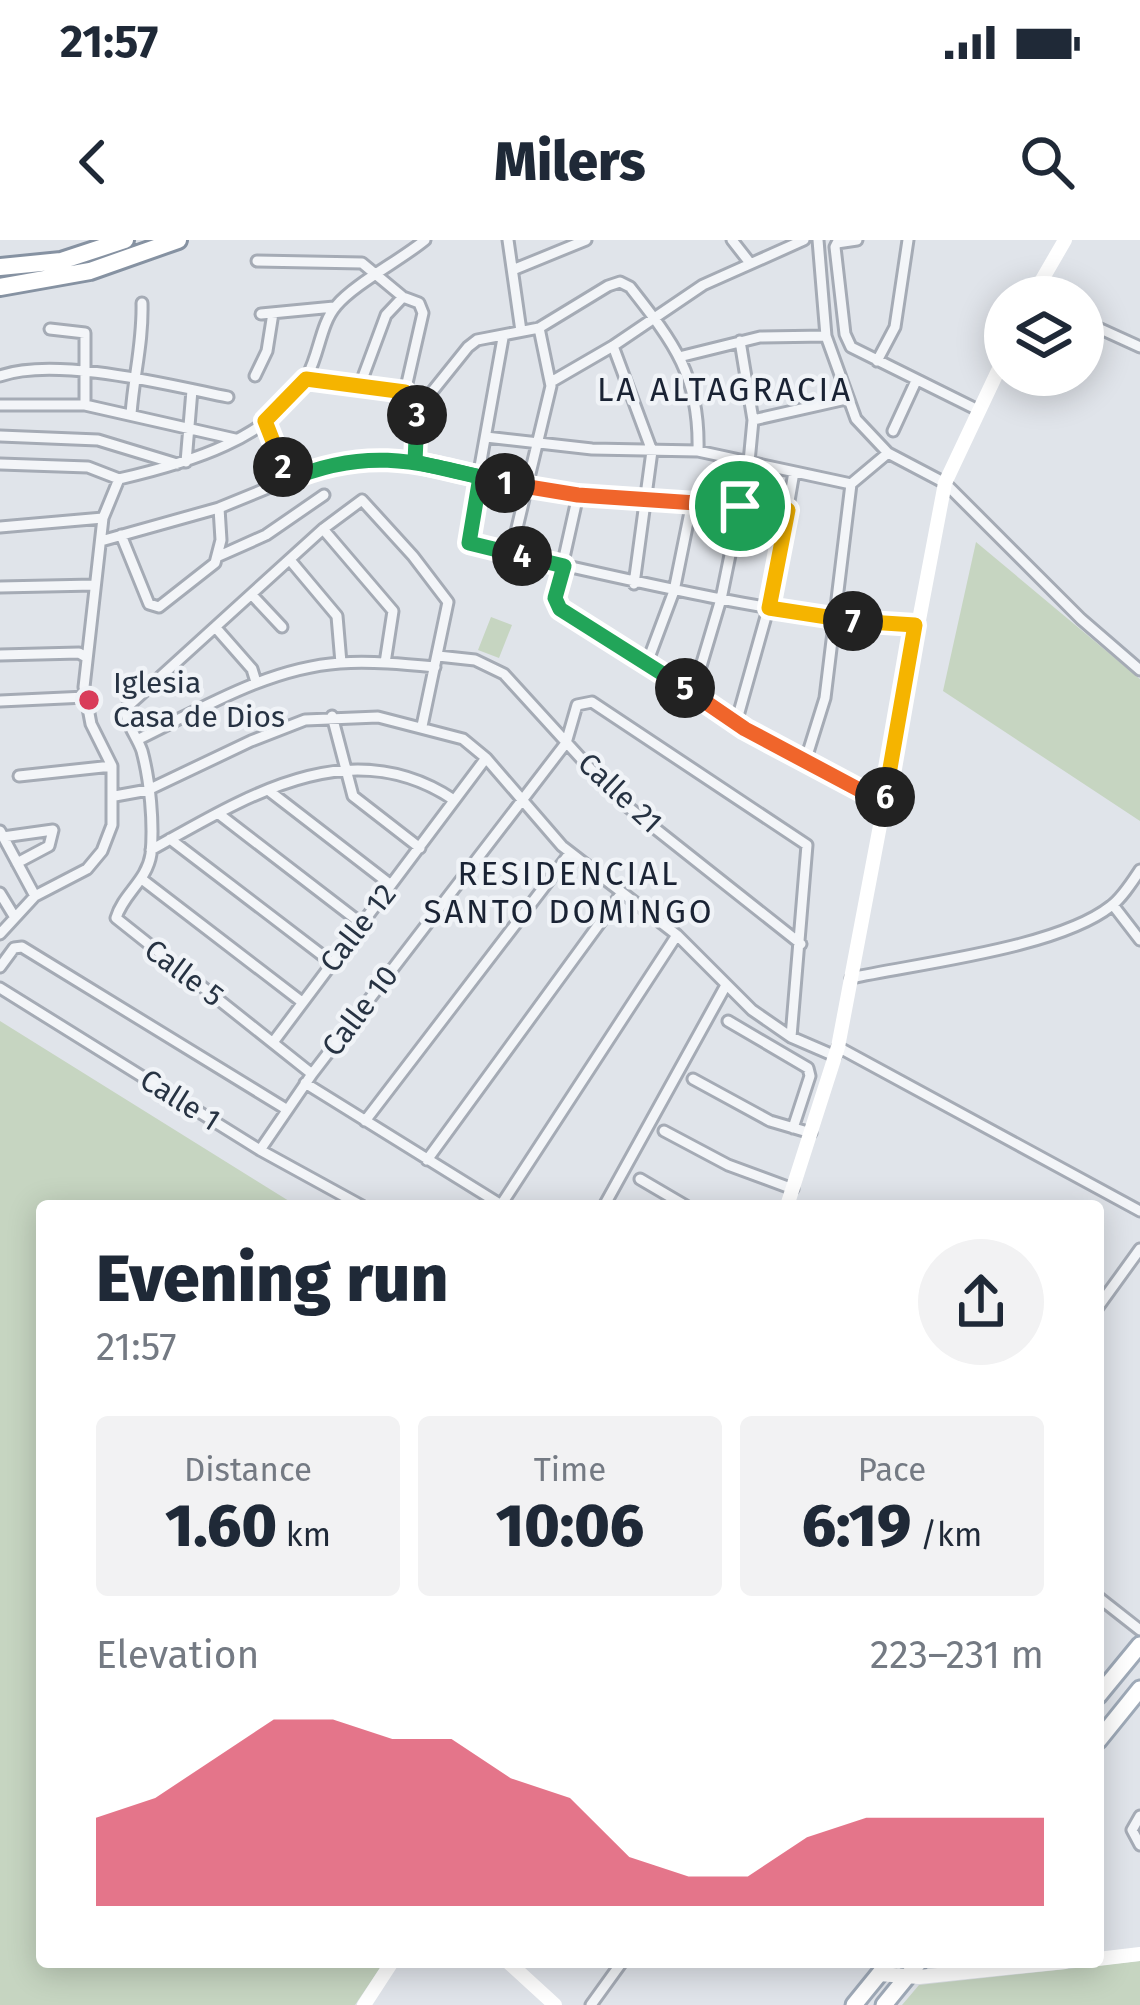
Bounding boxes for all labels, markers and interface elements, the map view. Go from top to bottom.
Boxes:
text: 21:57 [60,15,158,69]
icon: back [60,129,126,195]
icon: search [1014,129,1080,195]
text: Milers [494,130,646,194]
map controls [984,276,1104,396]
button: layers [984,276,1104,396]
district label: LA ALTAGRACIA [597,370,853,410]
pin: 3 [387,385,447,445]
text: 3 [408,395,426,435]
pin: 2 [253,437,313,497]
text: 2 [274,447,292,487]
pin: 1 [475,453,535,513]
pin [689,455,791,557]
text: 1 [497,463,513,503]
icon: arrive [707,473,773,539]
pin: 4 [492,526,552,586]
text: 4 [513,536,531,576]
pin: 7 [823,591,883,651]
text: 7 [845,601,861,641]
pin: 5 [655,658,715,718]
place label: Iglesia Casa de Dios [113,665,285,735]
text: 5 [676,668,694,708]
marker: Iglesia Casa de Dios [76,687,102,713]
street label: Calle 21 [571,745,669,841]
pin: 6 [855,767,915,827]
text: 6 [876,777,894,817]
district label: RESIDENCIAL SANTO DOMINGO [423,854,715,932]
street label: Calle 12 [312,877,404,979]
street label: Calle 5 [138,932,230,1014]
street label: Calle 10 [314,959,406,1063]
street label: Calle 1 [133,1062,227,1138]
text: Evening run [96,1239,448,1318]
button: share [918,1239,1044,1365]
text: 21:57 [96,1324,177,1370]
text: Distance [184,1450,312,1490]
text: Time [534,1450,606,1490]
text: Pace [858,1450,926,1490]
text: 1.60 [165,1490,277,1562]
text: 10:06 [496,1490,644,1562]
text: 6:19 [802,1490,911,1562]
text: km [277,1515,331,1555]
text: /km [911,1515,982,1555]
text: Elevation [96,1632,259,1678]
text: 223–231 m [870,1632,1044,1678]

